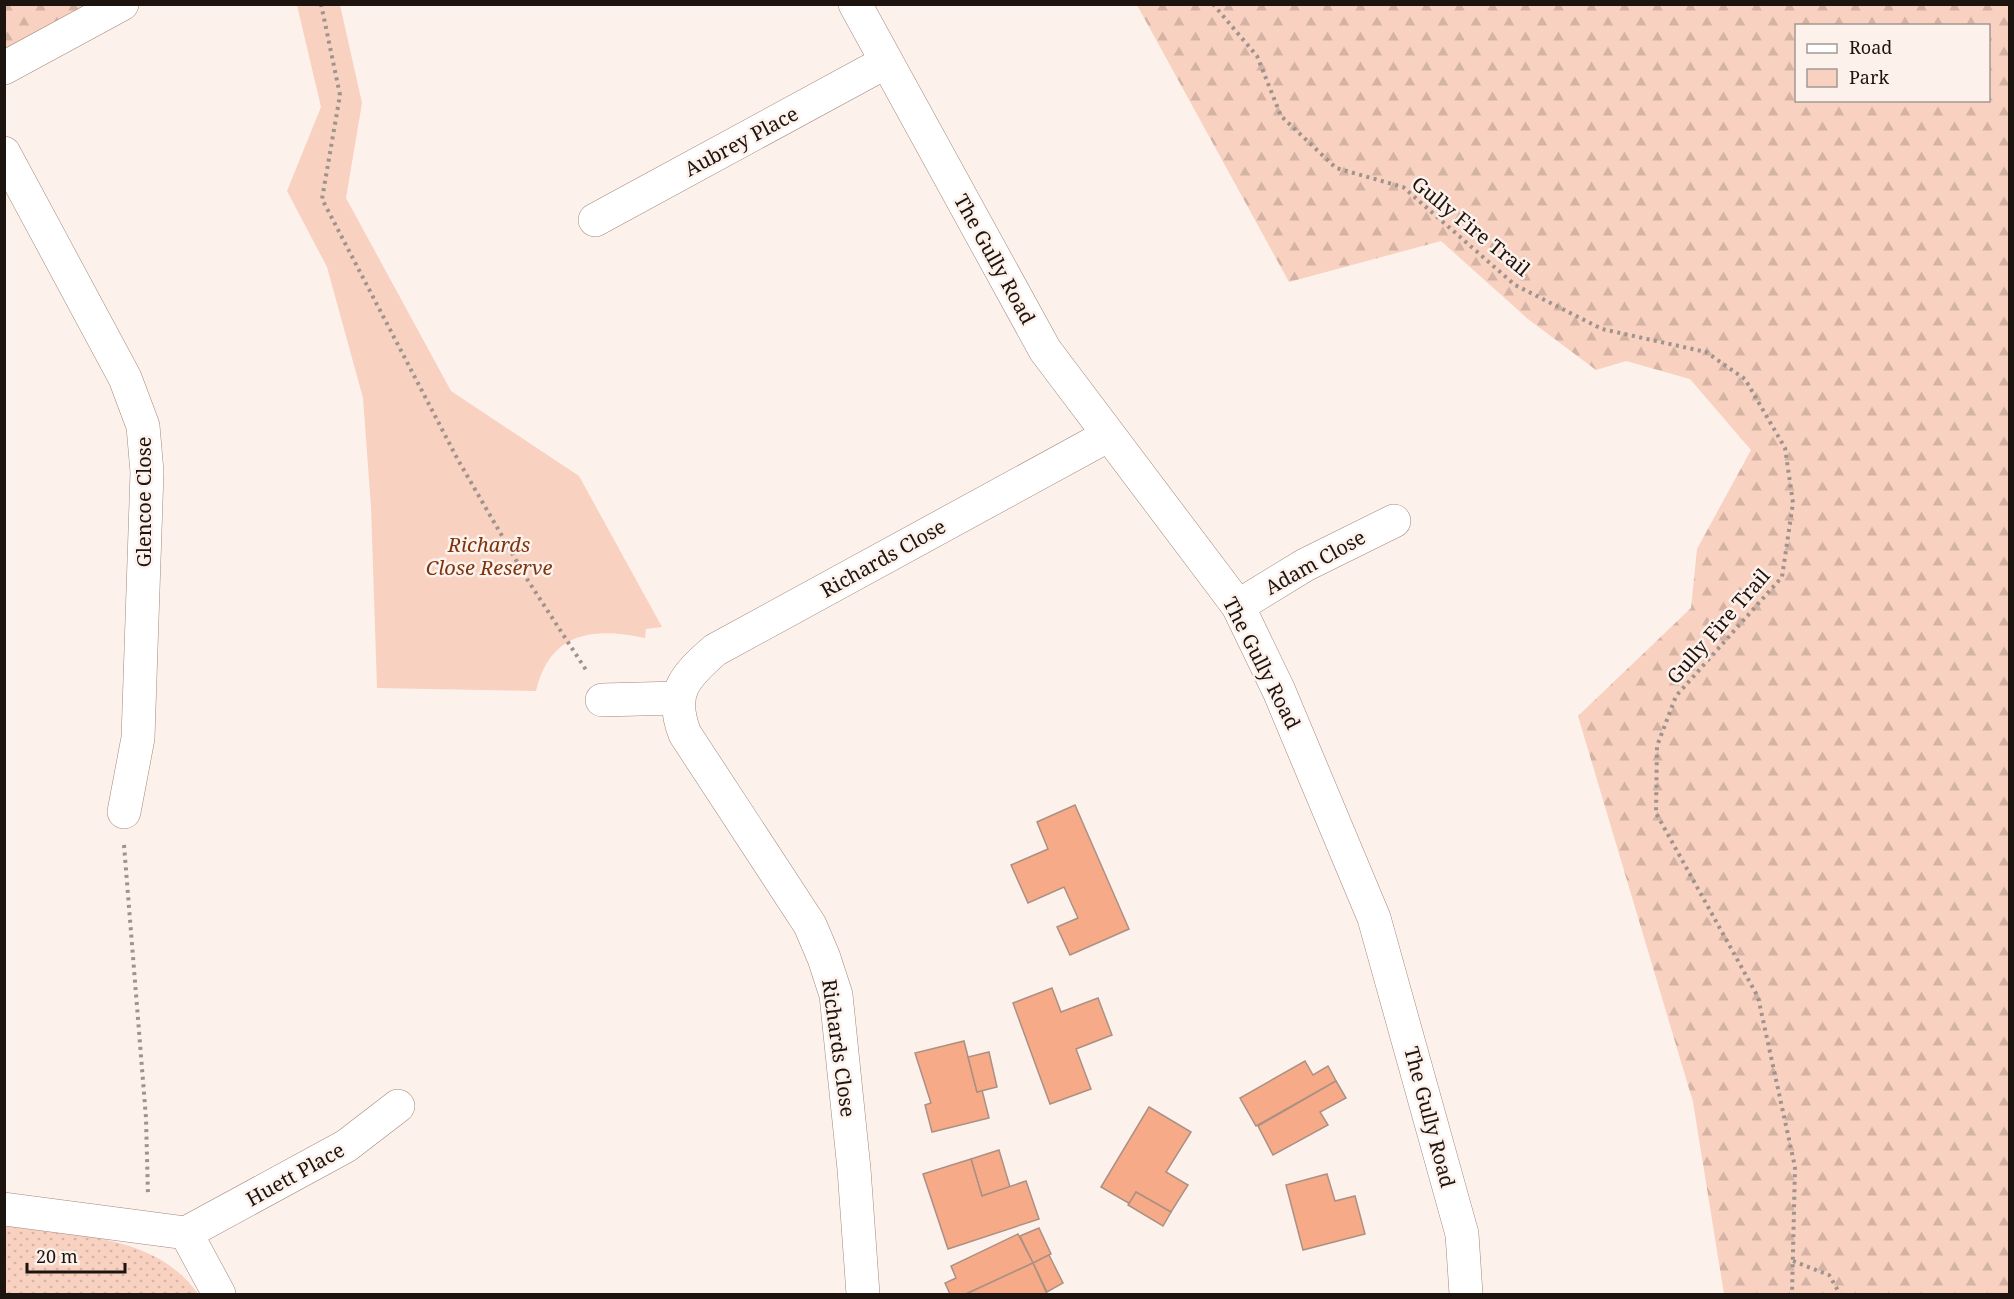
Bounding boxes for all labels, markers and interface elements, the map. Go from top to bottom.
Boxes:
legend [1795,24,1990,102]
text: Road [1849,35,1892,59]
text: Park [1849,65,1889,89]
street label: Aubrey Place [679,100,803,182]
street label: Gully Fire Trail [1406,170,1536,282]
street label: The Gully Road [948,189,1042,329]
street label: Glencoe Close [130,436,157,568]
street label: Richards Close [816,513,950,603]
street label: Adam Close [1260,523,1370,601]
park label: Richards Close Reserve [426,531,552,581]
street label: Gully Fire Trail [1660,563,1776,689]
street label: The Gully Road [1217,592,1307,734]
street label: Richards Close [816,977,862,1119]
street label: The Gully Road [1398,1043,1462,1191]
street label: Huett Place [241,1136,349,1212]
scale bar [27,1236,124,1274]
text: 20 m [36,1244,78,1268]

